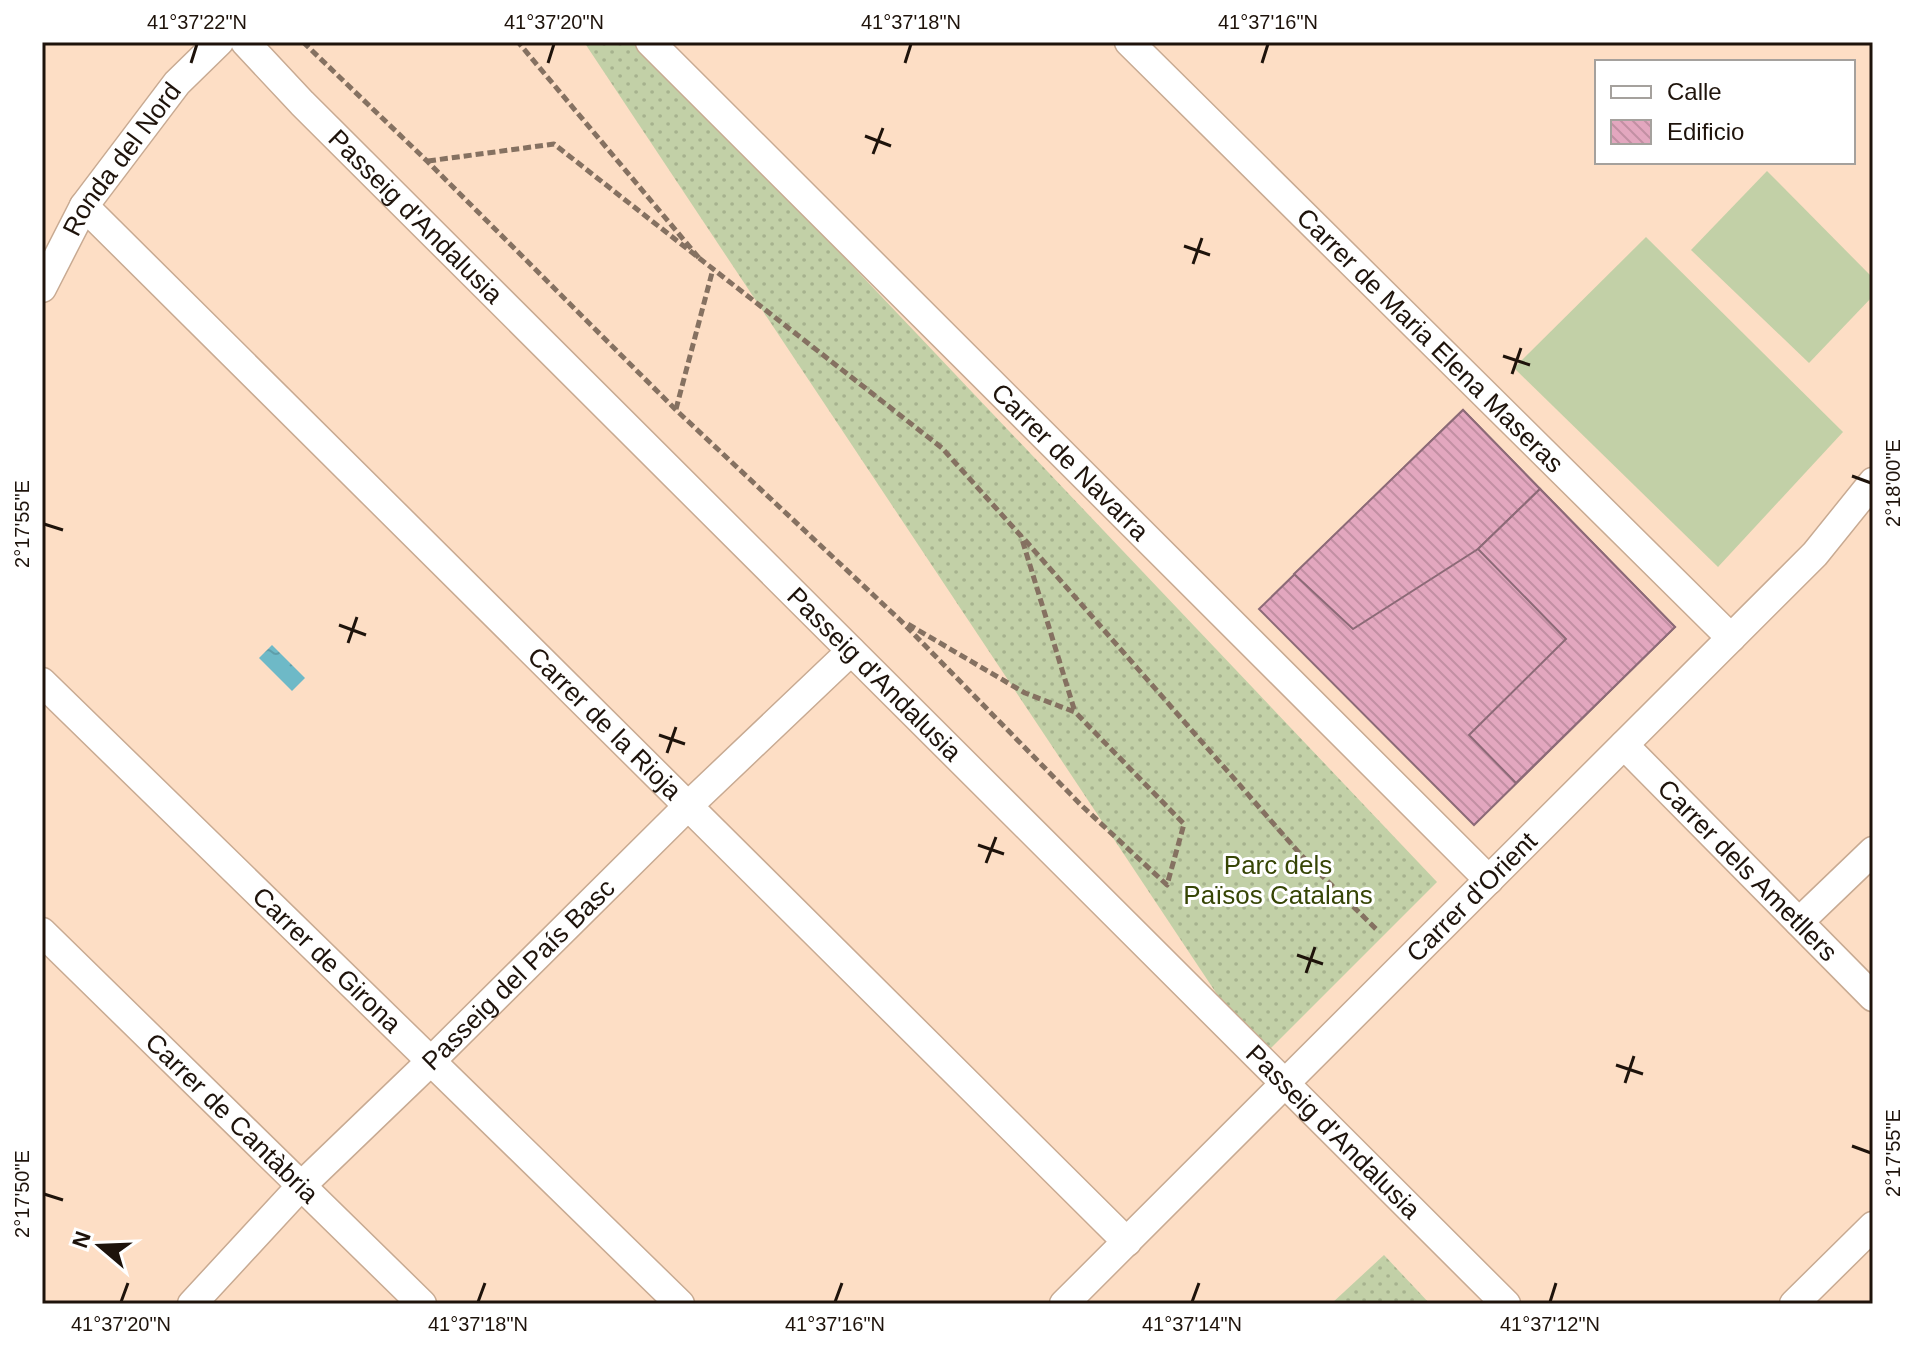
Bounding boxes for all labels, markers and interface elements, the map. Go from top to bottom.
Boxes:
text: 41°37'22"N [147,11,247,33]
text: 41°37'20"N [504,11,604,33]
text: 41°37'18"N [861,11,961,33]
text: 41°37'16"N [1218,11,1318,33]
legend [1595,60,1855,164]
street label: Ronda del Nord [56,77,187,241]
text: Calle [1667,78,1722,105]
text: Edificio [1667,118,1744,145]
street label: Passeig d'Andalusia [322,123,509,310]
street label: Carrer de Maria Elena Maseras [1291,202,1570,479]
street label: Carrer de Navarra [985,377,1155,547]
text: 2°18'00"E [1882,439,1904,527]
text: 2°17'55"E [11,480,33,568]
street label: Passeig d'Andalusia [781,581,968,767]
street label: Carrer de la Rioja [522,641,688,806]
street label: Carrer dels Ametllers [1652,773,1844,967]
street label: Carrer d'Orient [1400,825,1543,968]
park label: Parc dels Països Catalans [1183,850,1373,910]
street label: Passeig del País Basc [416,873,621,1076]
street label: Carrer de Girona [247,881,408,1039]
street label: Carrer de Cantàbria [139,1027,325,1210]
street label: Passeig d'Andalusia [1240,1039,1427,1225]
text: 2°17'55"E [1882,1109,1904,1197]
text: 2°17'50"E [11,1150,33,1238]
north arrow [60,1206,140,1286]
text: N [67,1228,96,1251]
text: 41°37'20"N [71,1313,171,1335]
text: 41°37'18"N [428,1313,528,1335]
text: 41°37'16"N [785,1313,885,1335]
text: 41°37'14"N [1142,1313,1242,1335]
text: 41°37'12"N [1500,1313,1600,1335]

